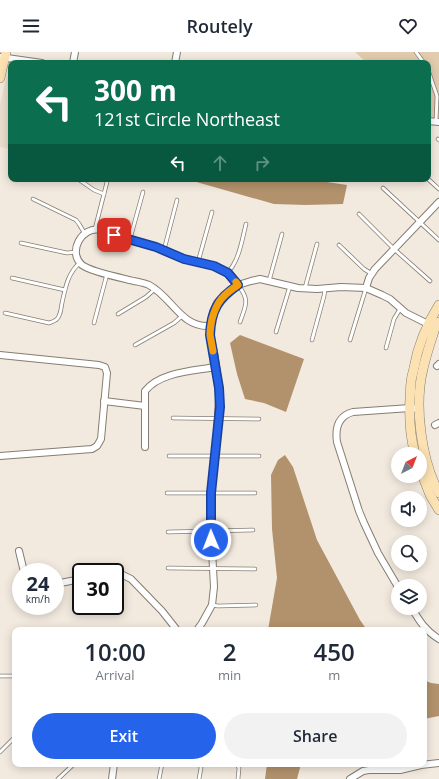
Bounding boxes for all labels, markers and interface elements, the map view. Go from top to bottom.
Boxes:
text: Routely [186,14,253,38]
icon: menu [20,15,42,37]
icon: heart [397,15,419,37]
text: 300 m [94,71,177,109]
icon: left [28,76,80,128]
text: 121st Circle Northeast [94,107,280,131]
icon: left [167,152,189,174]
icon: ahead [209,152,231,174]
icon: right [251,152,273,174]
pin [97,218,131,252]
icon: arrive [103,224,125,246]
north arrow [391,447,427,483]
map controls [391,447,427,615]
button: sound [391,491,427,527]
position arrow [190,519,232,561]
button: search [391,535,427,571]
speed limit sign: 30 [72,563,124,615]
text: 24 [27,570,49,597]
button: layers [391,579,427,615]
text: km/h [26,592,50,606]
text: 10:00 [84,635,146,668]
text: 2 [223,635,237,668]
text: 450 [314,635,355,668]
text: Arrival [95,666,135,684]
text: min [218,666,241,684]
text: m [328,666,340,684]
button: Exit [32,713,216,759]
button: Share [224,713,407,759]

